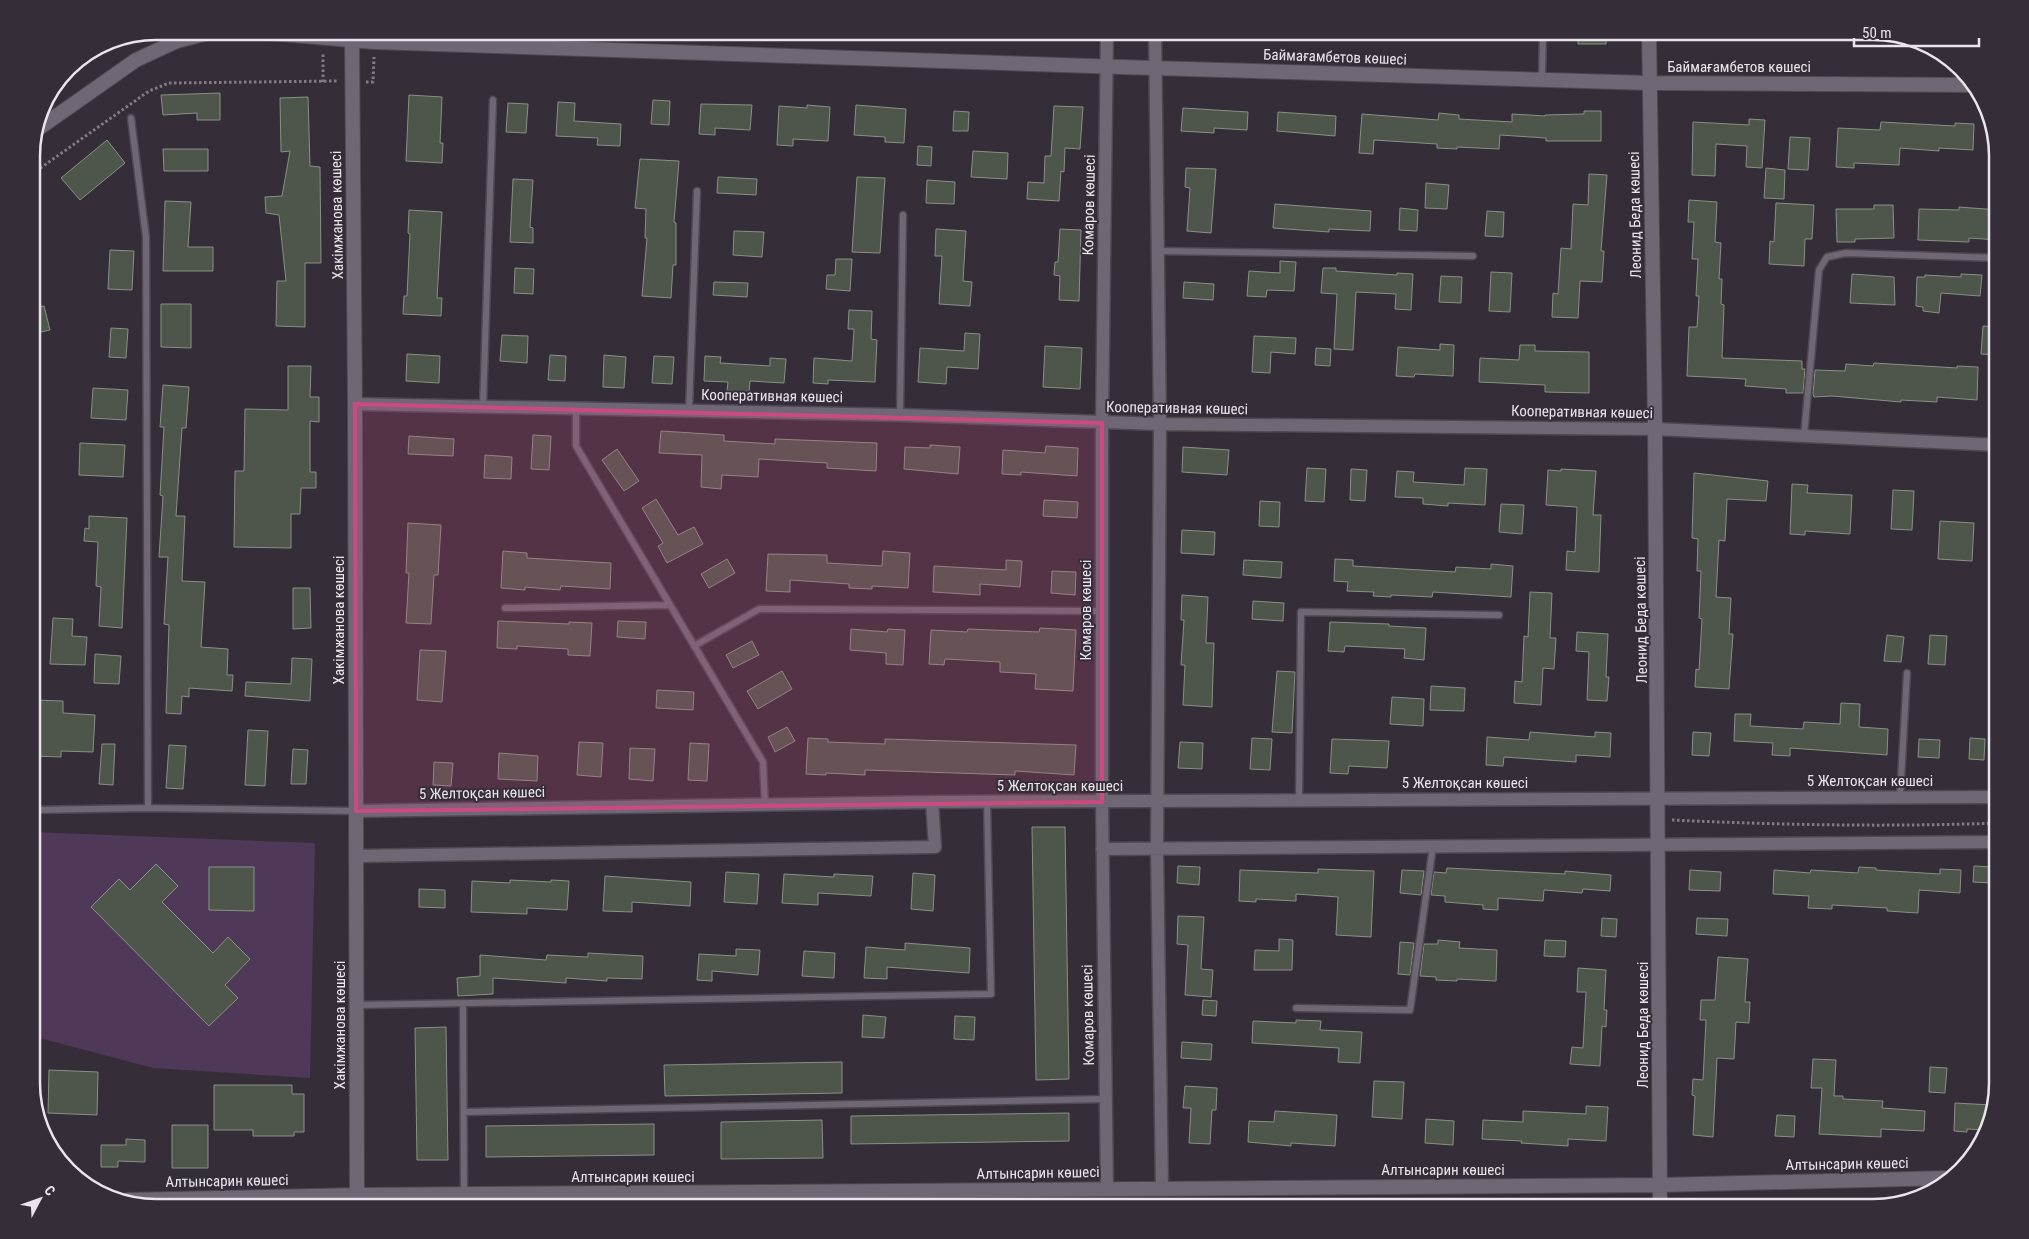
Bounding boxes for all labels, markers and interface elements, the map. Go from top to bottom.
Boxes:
scale bar [1854,15,1979,47]
text: 50 m [1862,24,1892,42]
street label: Баймағамбетов көшесі [1263,45,1407,69]
street label: Баймағамбетов көшесі [1667,58,1811,76]
street label: Хакімжанова көшесі [327,150,347,280]
street label: Леонид Беда көшесі [1625,151,1645,279]
street label: Комаров көшесі [1079,154,1099,256]
street label: Кооперативная көшесі [701,386,843,406]
street label: Кооперативная көшесі [1106,398,1248,418]
street label: Кооперативная көшесі [1511,402,1653,422]
street label: Хакімжанова көшесі [330,556,348,684]
street label: Леонид Беда көшесі [1631,556,1651,684]
street label: Комаров көшесі [1077,559,1095,661]
street label: 5 Желтоқсан көшесі [1807,772,1933,790]
street label: 5 Желтоқсан көшесі [1402,774,1528,792]
street label: 5 Желтоқсан көшесі [997,777,1123,795]
street label: 5 Желтоқсан көшесі [419,783,545,803]
street label: Хакімжанова көшесі [331,961,349,1089]
street label: Леонид Беда көшесі [1634,961,1652,1089]
street label: Комаров көшесі [1078,964,1098,1066]
street label: Алтынсарин көшесі [1785,1154,1909,1174]
street label: Алтынсарин көшесі [1381,1161,1505,1179]
street label: Алтынсарин көшесі [976,1163,1100,1183]
street label: Алтынсарин көшесі [571,1168,695,1186]
street label: Алтынсарин көшесі [165,1171,289,1191]
north arrow [15,1174,65,1224]
text: С [41,1182,58,1199]

